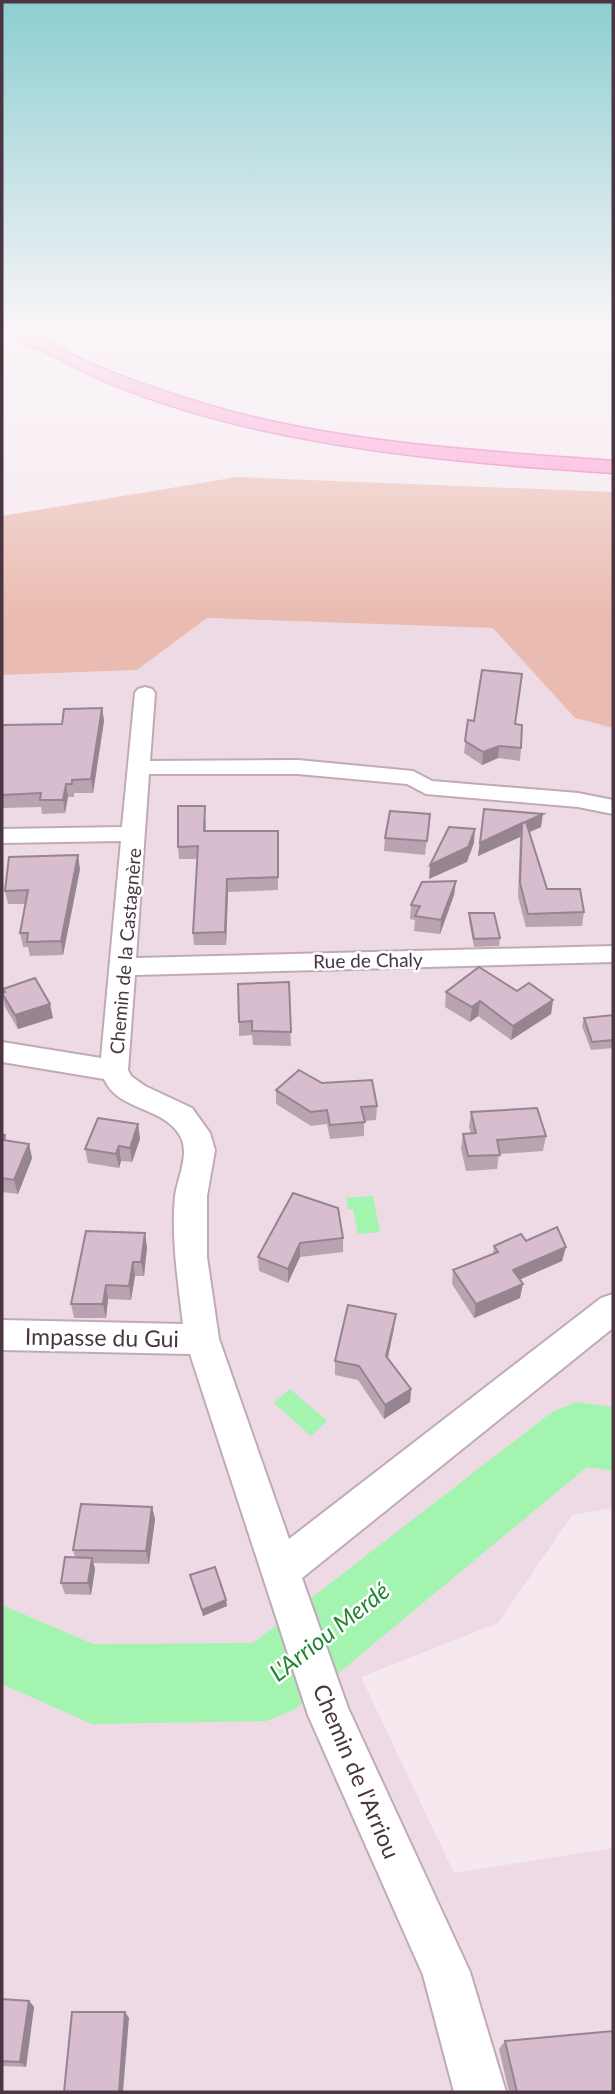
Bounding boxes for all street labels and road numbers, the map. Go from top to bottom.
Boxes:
street label: Chemin de la Castagnère [105,847,145,1055]
street label: Rue de Chaly [313,948,423,972]
street label: Impasse du Gui [25,1322,179,1352]
street label: Chemin de l'Arriou [308,1680,406,1862]

